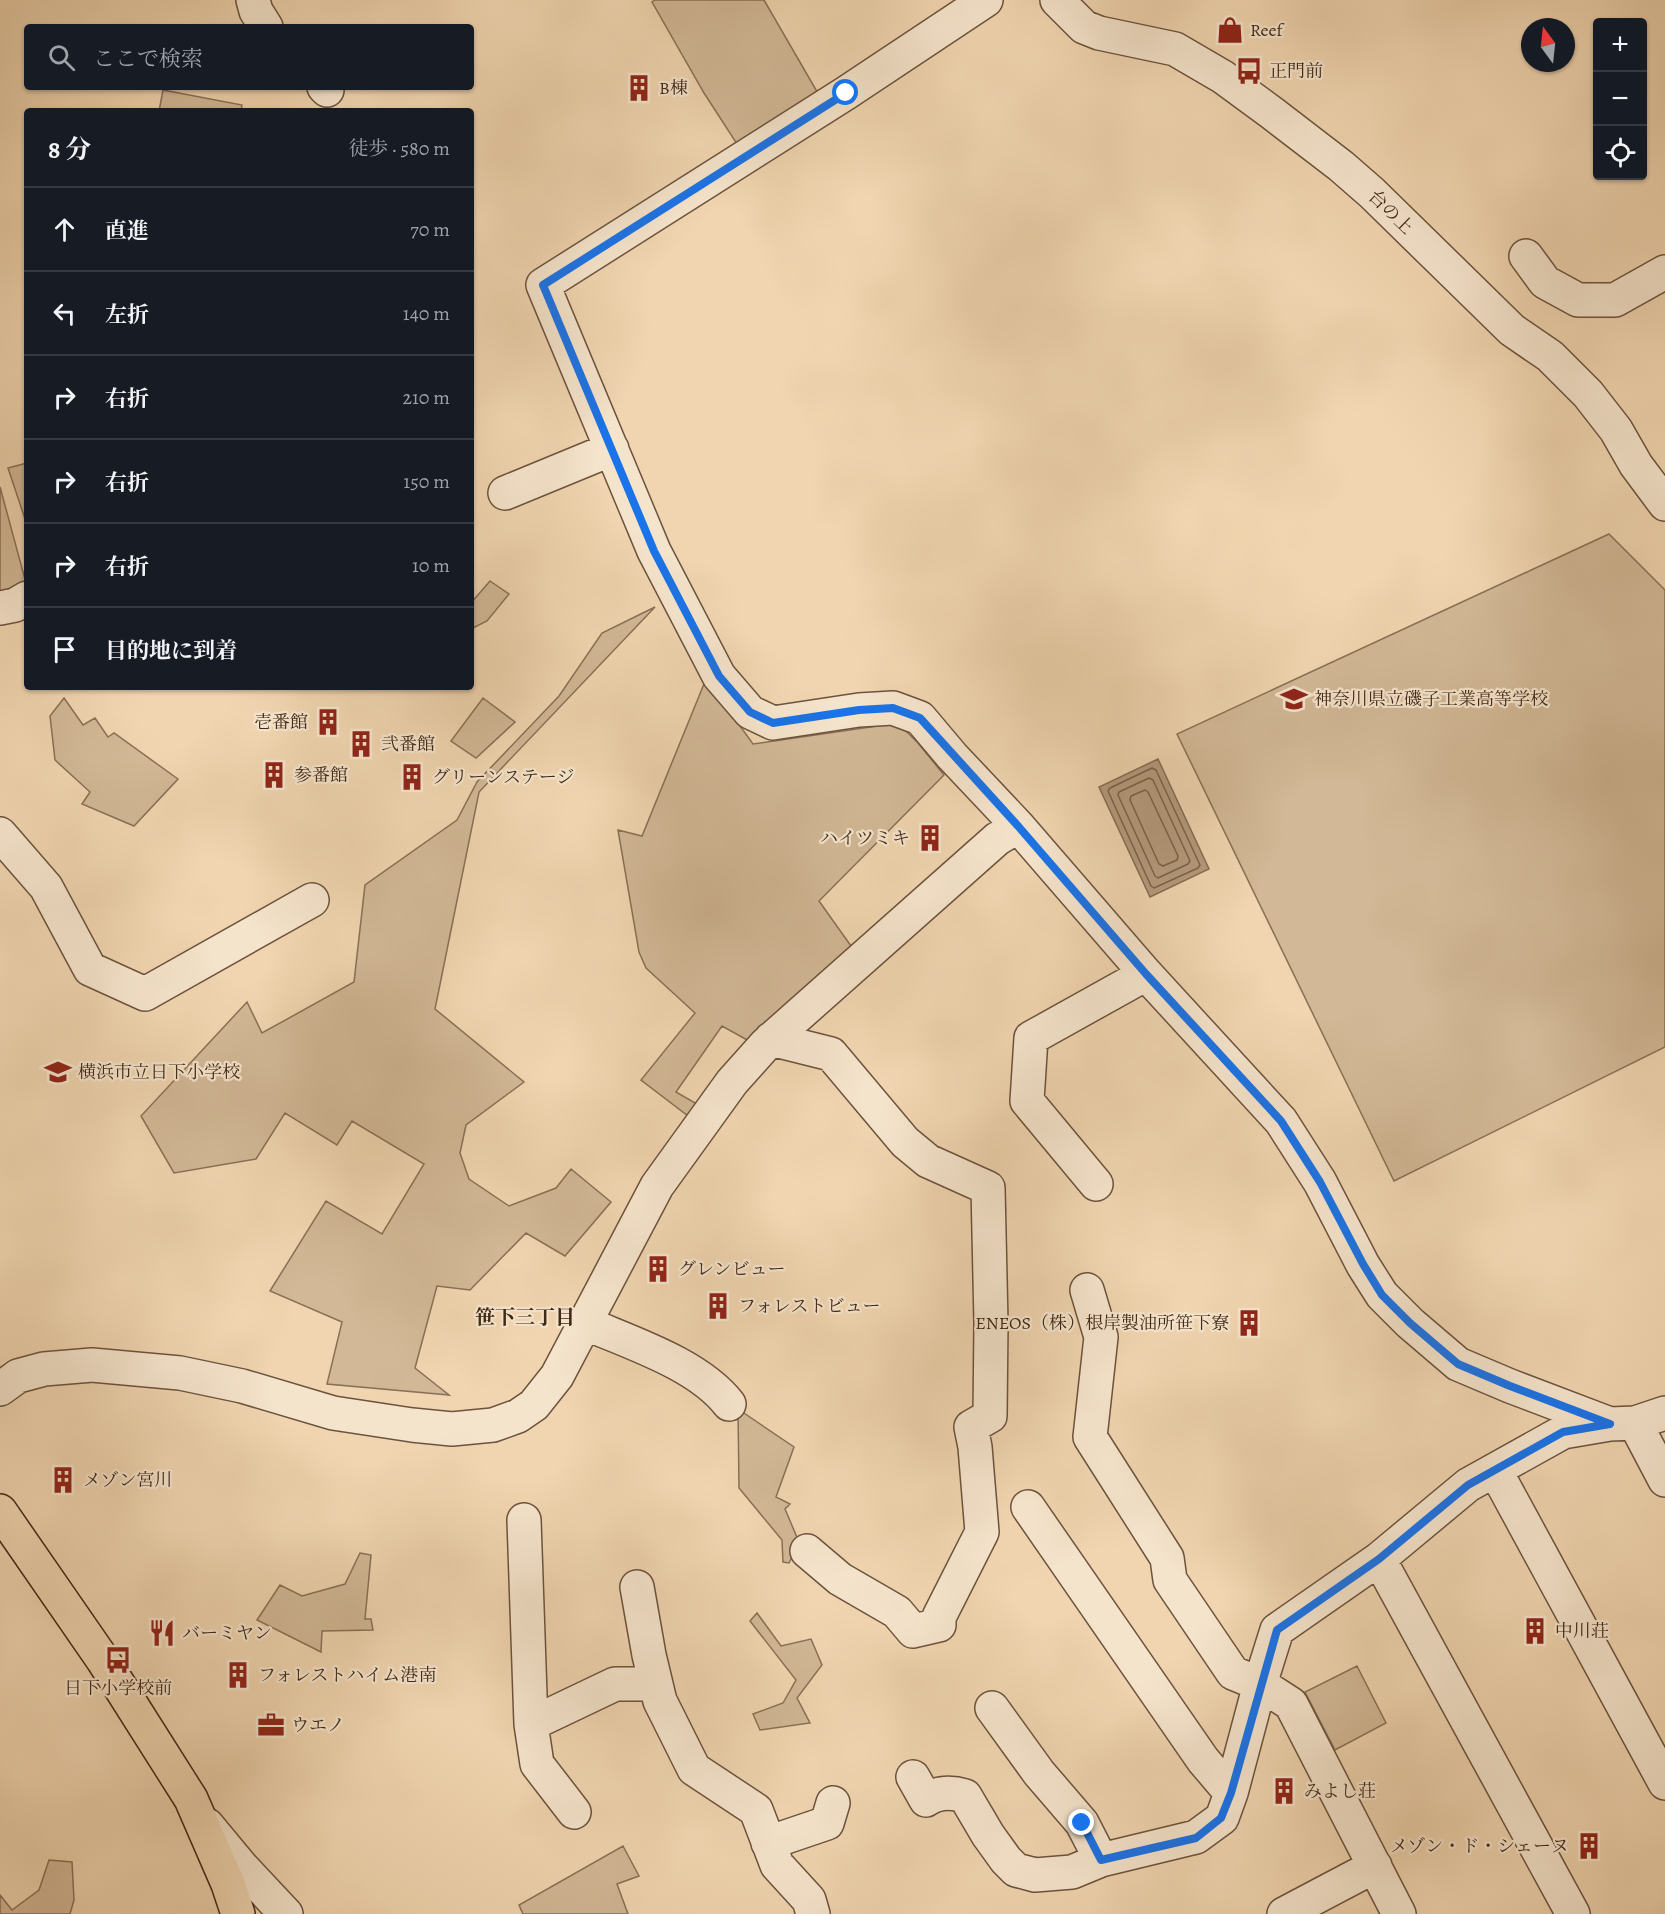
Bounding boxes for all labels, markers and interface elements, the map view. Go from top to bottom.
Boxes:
shop icon: Reef [1215,15,1245,45]
place label: Reef [1250,18,1286,42]
north arrow [1521,18,1575,72]
map controls [1593,18,1647,180]
button: + [1593,18,1647,72]
search box [24,24,474,90]
icon: search [45,41,78,74]
text: ここで検索 [93,44,203,74]
bus stop icon: 正門前 [1234,56,1264,86]
place label: 正門前 [1269,59,1323,83]
button: − [1593,72,1647,126]
building icon: B棟 [624,73,654,103]
place label: B棟 [659,76,688,100]
route start [832,79,858,105]
button: locate [1593,126,1647,180]
text: 8 分 [48,132,91,167]
text: 徒歩 · 580 m [349,135,450,162]
street label: 台の上 [1363,185,1419,239]
icon: ahead [48,213,81,246]
text: 直進 [105,216,149,246]
text: 70 m [410,216,450,243]
icon: left [48,297,81,330]
text: 左折 [105,300,149,330]
text: 140 m [403,300,450,327]
icon: right [48,381,81,414]
text: 右折 [105,384,149,414]
text: 210 m [402,384,450,411]
icon: right [48,465,81,498]
text: 右折 [105,468,149,498]
text: 150 m [403,468,450,495]
icon: right [48,549,81,582]
text: 右折 [105,552,149,582]
text: 10 m [412,552,450,579]
icon: arrive [48,633,81,666]
text: 目的地に到着 [105,636,237,666]
school or university icon: 神奈川県立磯子工業高等学校 [1279,684,1309,714]
place label: 神奈川県立磯子工業高等学校 [1314,687,1548,711]
building icon: 壱番館 [313,707,343,737]
place label: 壱番館 [254,710,308,734]
building icon: 弐番館 [346,729,376,759]
place label: 弐番館 [381,732,435,756]
building icon: 参番館 [259,760,289,790]
building icon: グリーンステージ [397,762,427,792]
place label: 参番館 [294,763,348,787]
place label: グリーンステージ [432,765,574,789]
building icon: ハイツミキ [915,823,945,853]
place label: ハイツミキ [820,826,910,850]
school or university icon: 横浜市立日下小学校 [43,1057,73,1087]
place label: 横浜市立日下小学校 [78,1060,240,1084]
building icon: グレンビュー [643,1254,673,1284]
place label: グレンビュー [678,1257,786,1281]
building icon: フォレストビュー [703,1291,733,1321]
place label: フォレストビュー [738,1294,881,1318]
district label: 笹下三丁目 [475,1304,575,1331]
building icon: ENEOS（株）根岸製油所笹下寮 [1234,1308,1264,1338]
place label: ENEOS（株）根岸製油所笹下寮 [975,1311,1229,1335]
building icon: メゾン宮川 [48,1465,78,1495]
place label: メゾン宮川 [83,1468,172,1492]
building icon: 中川荘 [1520,1616,1550,1646]
restaurant icon: バーミヤン [147,1618,177,1648]
place label: 中川荘 [1555,1619,1609,1643]
place label: バーミヤン [182,1621,272,1645]
bus stop icon: 日下小学校前 [103,1645,133,1675]
building icon: フォレストハイム港南 [223,1660,253,1690]
place label: フォレストハイム港南 [258,1663,436,1687]
place label: 日下小学校前 [64,1676,172,1700]
office icon: ウエノ [256,1710,286,1740]
place label: ウエノ [291,1713,345,1737]
building icon: みよし荘 [1269,1776,1299,1806]
place label: みよし荘 [1304,1779,1376,1803]
route end [1068,1809,1094,1835]
building icon: メゾン・ド・シェーヌ [1574,1831,1604,1861]
place label: メゾン・ド・シェーヌ [1390,1834,1569,1858]

